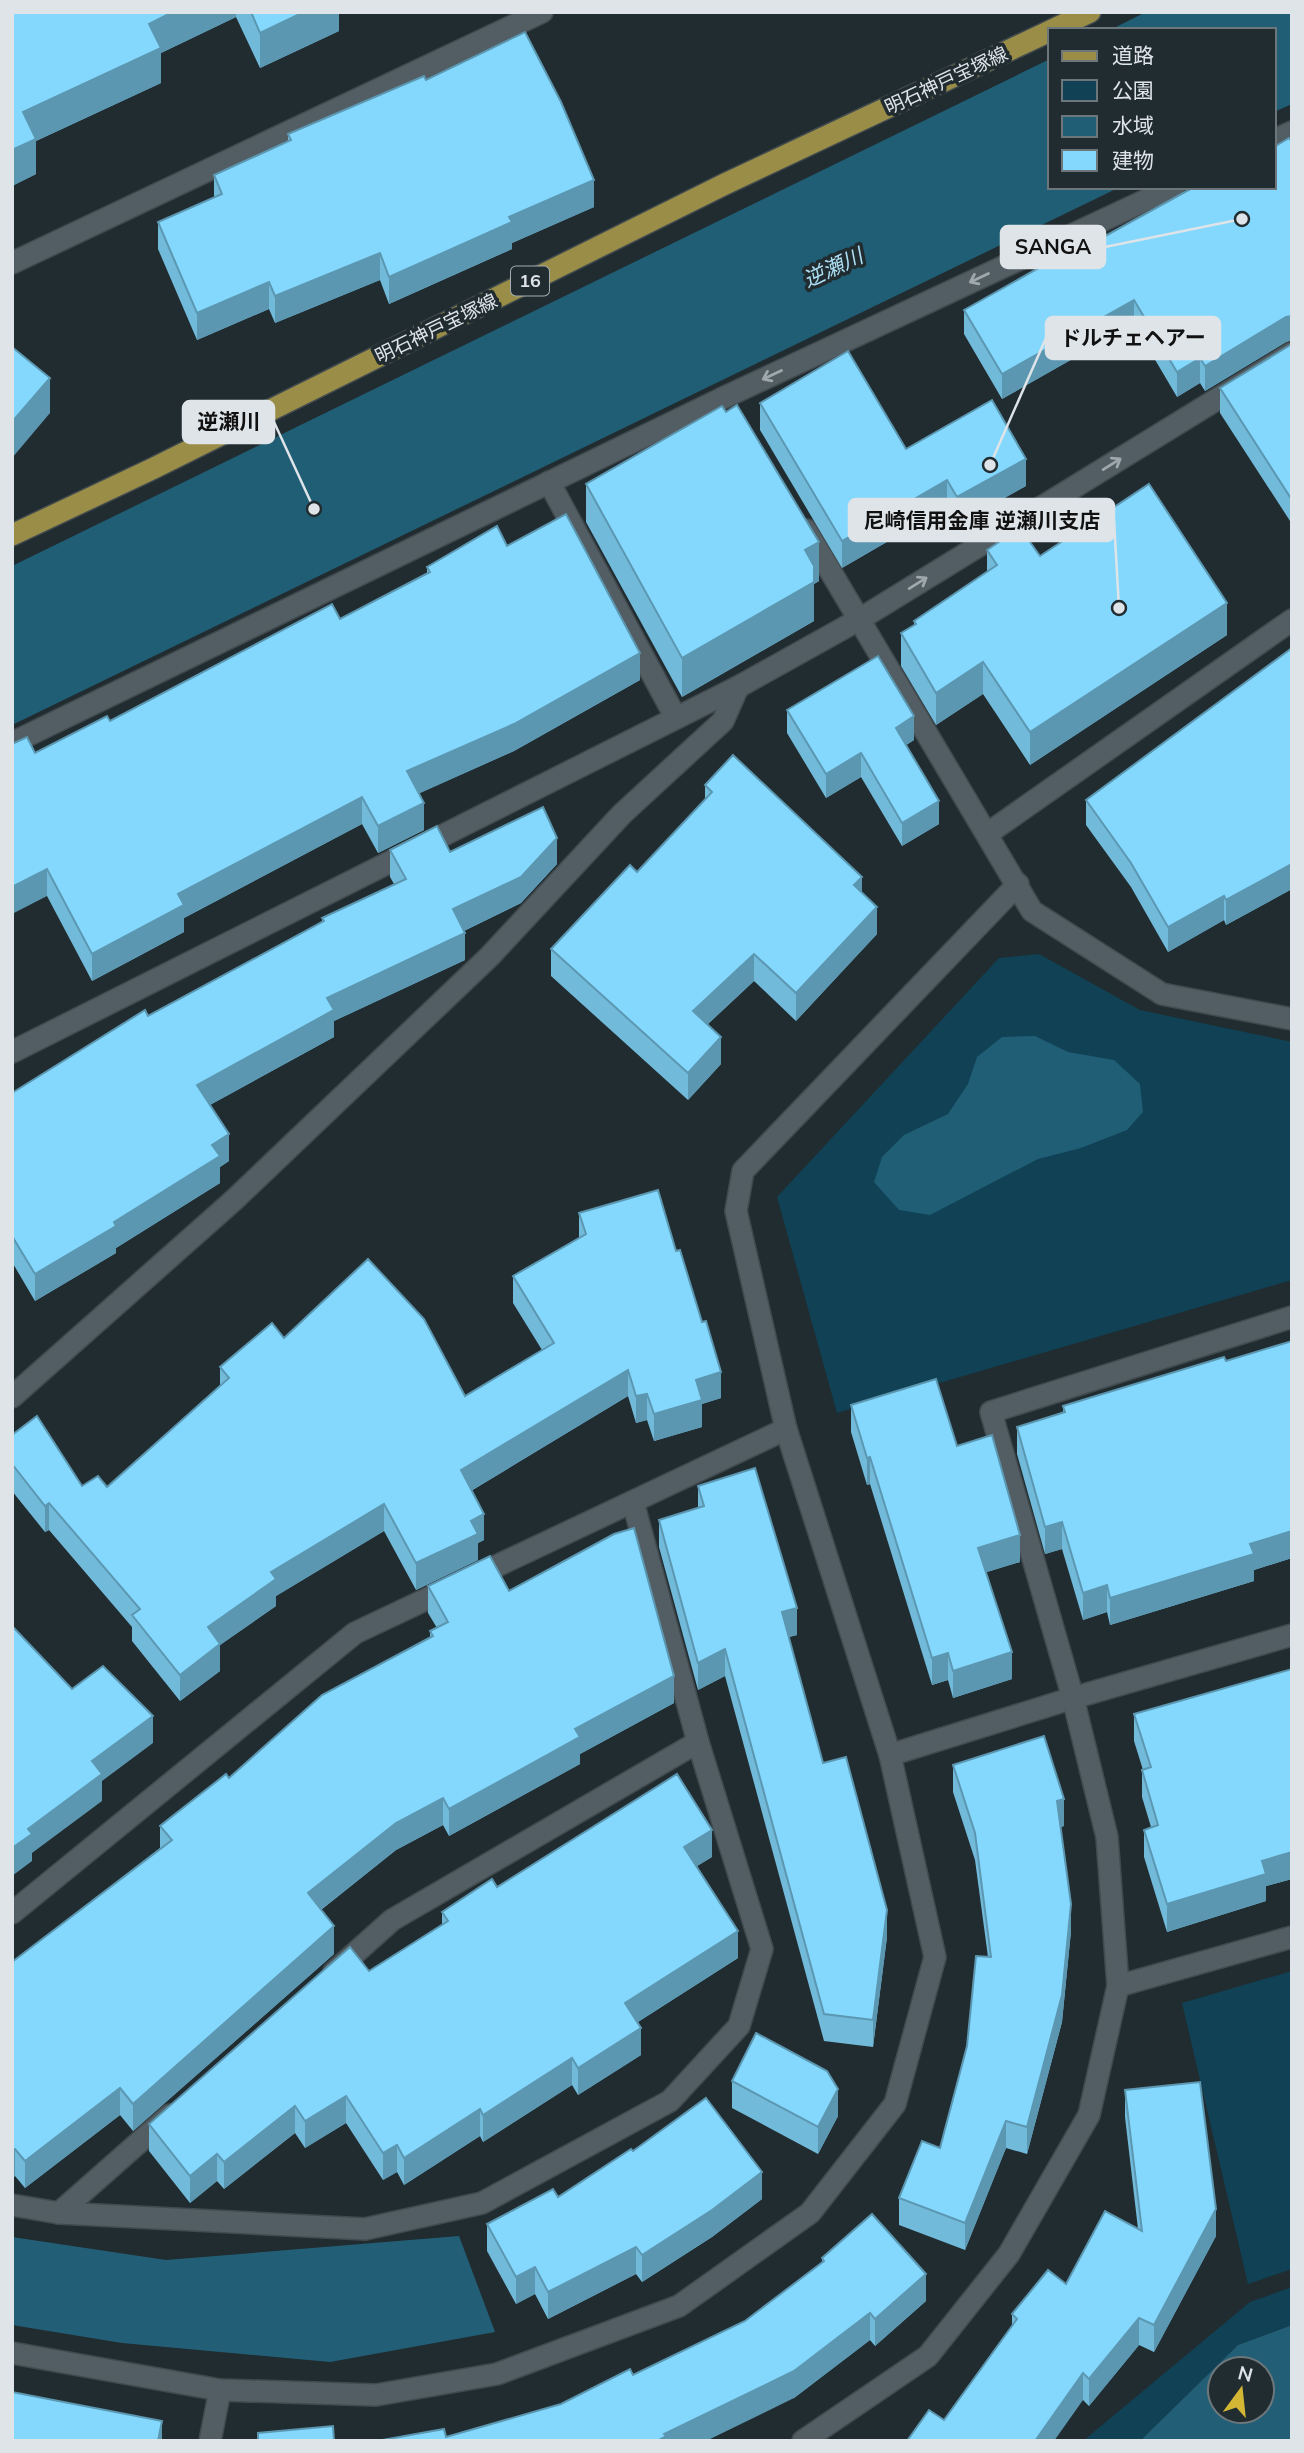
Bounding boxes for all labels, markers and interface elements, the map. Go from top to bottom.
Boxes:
legend [1048,28,1276,189]
street label: 明石神戸宝塚線 [881,41,1011,119]
text: 道路 [1112,42,1154,68]
text: 公園 [1112,77,1154,103]
text: 水域 [1112,112,1154,138]
text: 建物 [1112,147,1154,173]
callout: SANGA [1001,226,1105,268]
text: SANGA [1015,233,1091,259]
water label: 逆瀬川 [799,241,868,292]
road number: 16 [511,267,549,296]
one-way arrow [968,273,989,286]
street label: 明石神戸宝塚線 [371,288,501,368]
callout: ドルチェヘアー [1046,317,1220,359]
text: ドルチェヘアー [1060,324,1206,350]
one-way arrow [762,369,784,382]
callout: 逆瀬川 [183,401,274,443]
text: 逆瀬川 [198,408,261,434]
one-way arrow [1101,456,1121,470]
callout: 尼崎信用金庫 逆瀬川支店 [849,499,1114,541]
text: 尼崎信用金庫 逆瀬川支店 [864,507,1100,533]
one-way arrow [907,575,927,589]
north arrow [1206,2355,1276,2425]
text: N [1235,2360,1255,2387]

